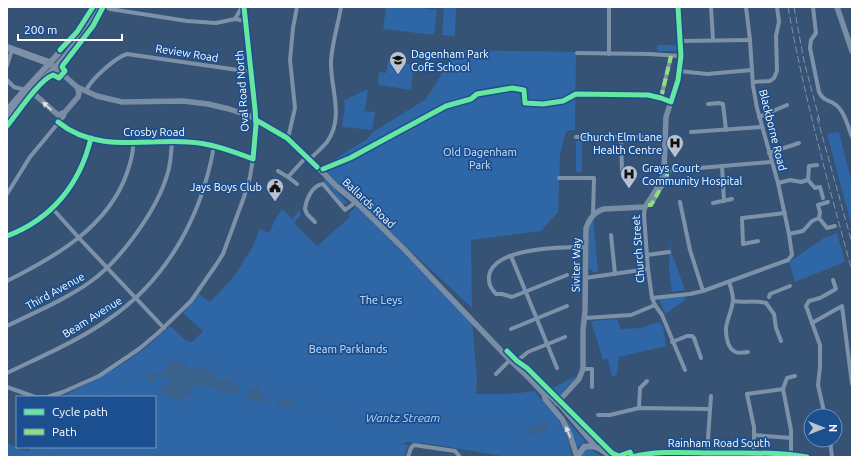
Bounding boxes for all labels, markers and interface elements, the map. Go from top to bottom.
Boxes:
scale bar [18,16,122,42]
text: 200 m [24,23,57,36]
street label: Review Road [155,42,219,64]
place label: Dagenham Park CofE School [411,48,489,73]
street label: Oval Road North [233,50,251,132]
school or university icon: Dagenham Park CofE School [388,50,408,75]
street label: Blackborne Road [757,88,789,172]
one-way arrow [42,101,52,111]
street label: Crosby Road [123,126,185,138]
place label: Church Elm Lane Health Centre [580,131,662,156]
hospital icon: Church Elm Lane Health Centre [665,133,685,158]
park label: Old Dagenham Park [443,146,517,171]
place label: Grays Court Community Hospital [642,162,742,187]
hospital icon: Grays Court Community Hospital [619,164,639,189]
street label: Ballards Road [340,176,398,230]
public building icon: Jays Boys Club [265,177,285,202]
place label: Jays Boys Club [190,181,262,193]
street label: Church Street [630,214,646,283]
street label: Siviter Way [570,237,582,292]
street label: Third Avenue [24,270,86,312]
street label: Beam Avenue [60,294,124,340]
park label: The Leys [360,294,403,306]
park label: Beam Parklands [309,343,388,355]
legend [16,396,156,448]
text: Cycle path [52,405,108,418]
north arrow [803,408,843,448]
water label: Wantz Stream [366,411,440,424]
text: N [827,424,839,432]
text: Path [52,425,77,438]
one-way arrow [565,426,572,438]
street label: Rainham Road South [668,437,770,449]

